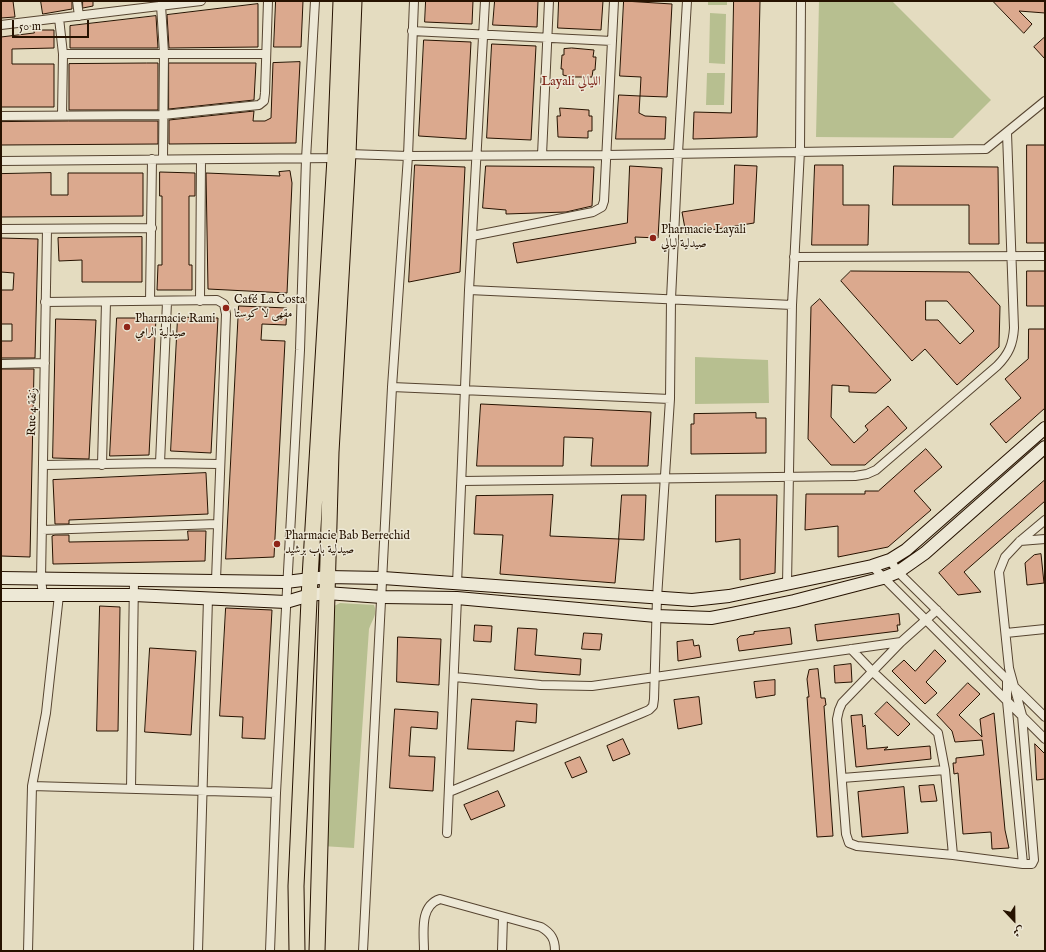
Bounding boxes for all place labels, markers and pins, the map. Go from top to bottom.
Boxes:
place label: Pharmacie Layali صيدلية ليالي [661,224,746,252]
marker: Pharmacie Layali صيدلية ليالي [648,233,658,243]
place label: Café La Costa مقهى لا كوستا [234,294,305,322]
marker: Café La Costa مقهى لا كوستا [221,303,231,313]
place label: Pharmacie Rami صيدلية الرامي [135,313,216,341]
marker: Pharmacie Rami صيدلية الرامي [122,322,132,332]
place label: Pharmacie Bab Berrechid صيدلية باب برشيد [285,530,410,558]
marker: Pharmacie Bab Berrechid صيدلية باب برشيد [272,539,282,549]

